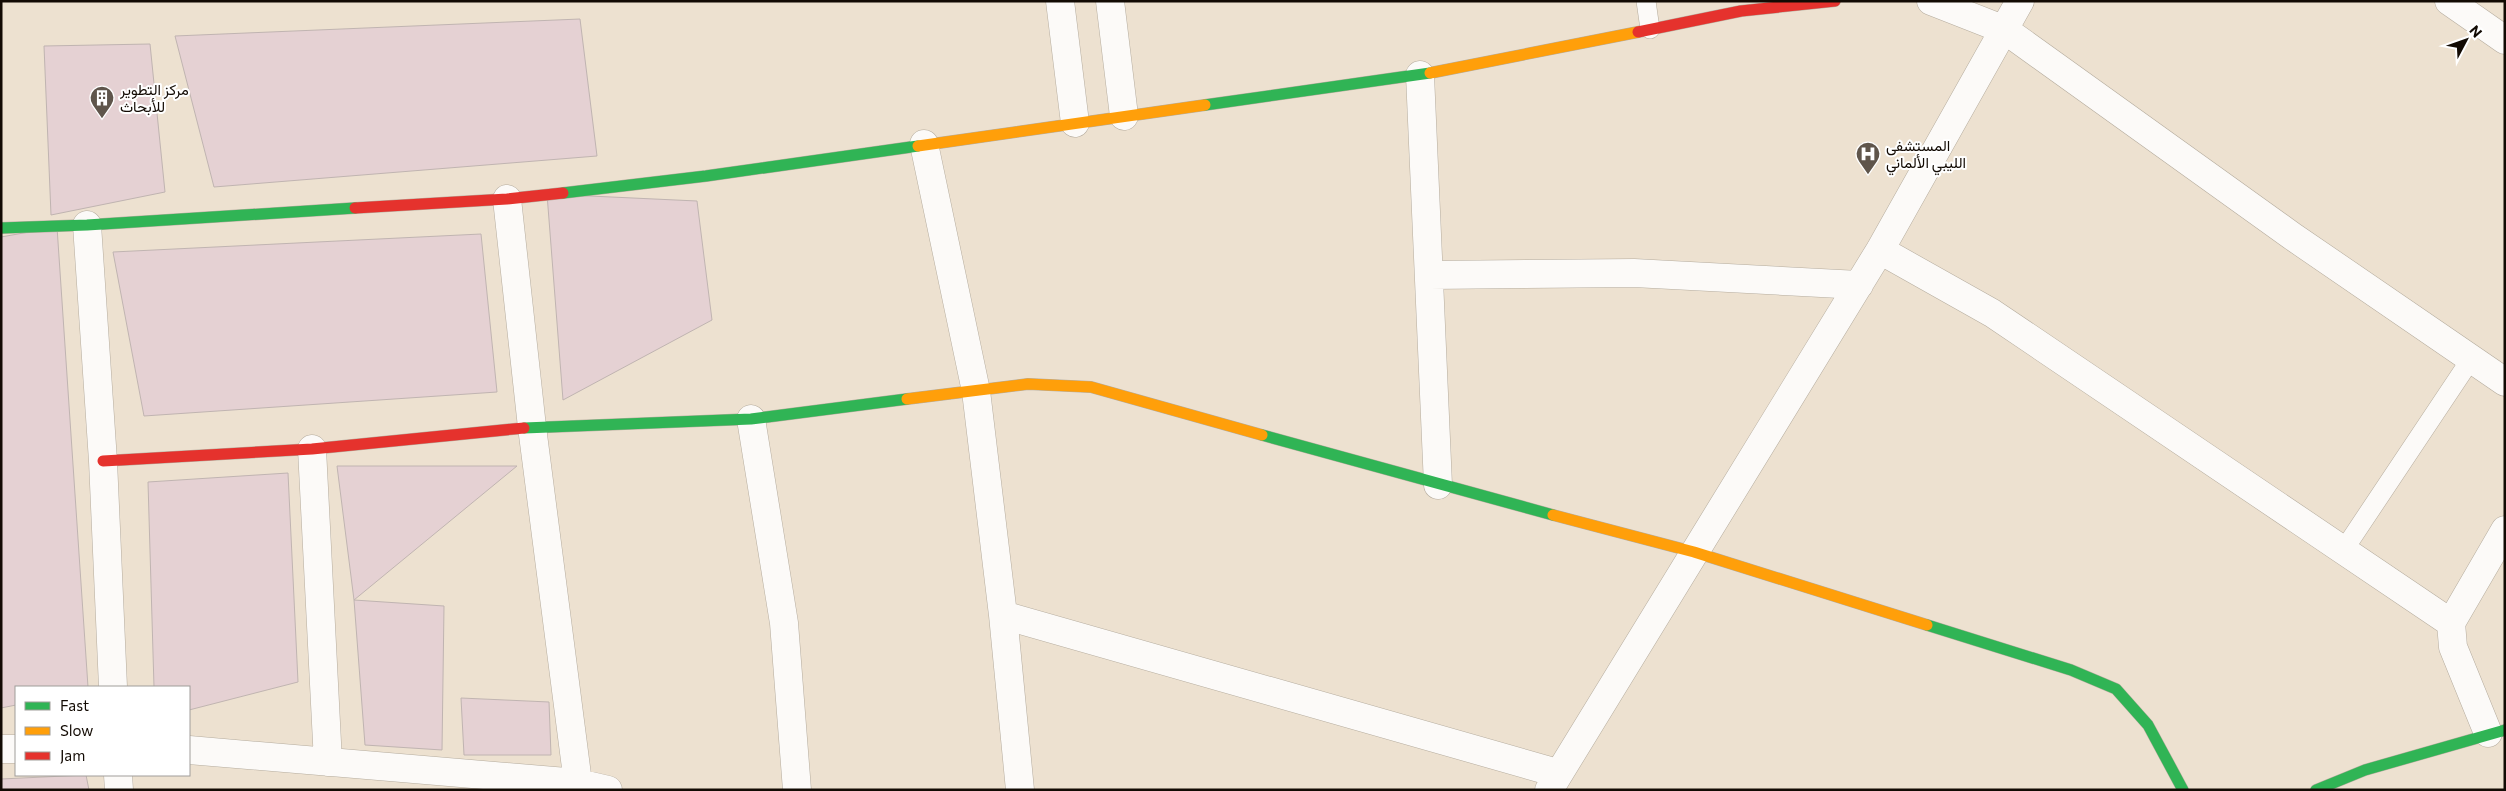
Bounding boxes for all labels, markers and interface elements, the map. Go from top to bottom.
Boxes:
north arrow [2441,15,2491,65]
text: N [2466,22,2486,41]
place label: مركز التطوير للأبحاث [119,80,189,116]
building icon: مركز التطوير للأبحاث [89,85,115,119]
place label: المستشفى الليبي الألماني [1886,136,1966,176]
hospital icon: المستشفى الليبي الألماني [1855,141,1881,175]
legend [15,686,190,776]
text: Fast [60,696,89,714]
text: Slow [60,721,93,739]
text: Jam [60,746,85,764]

